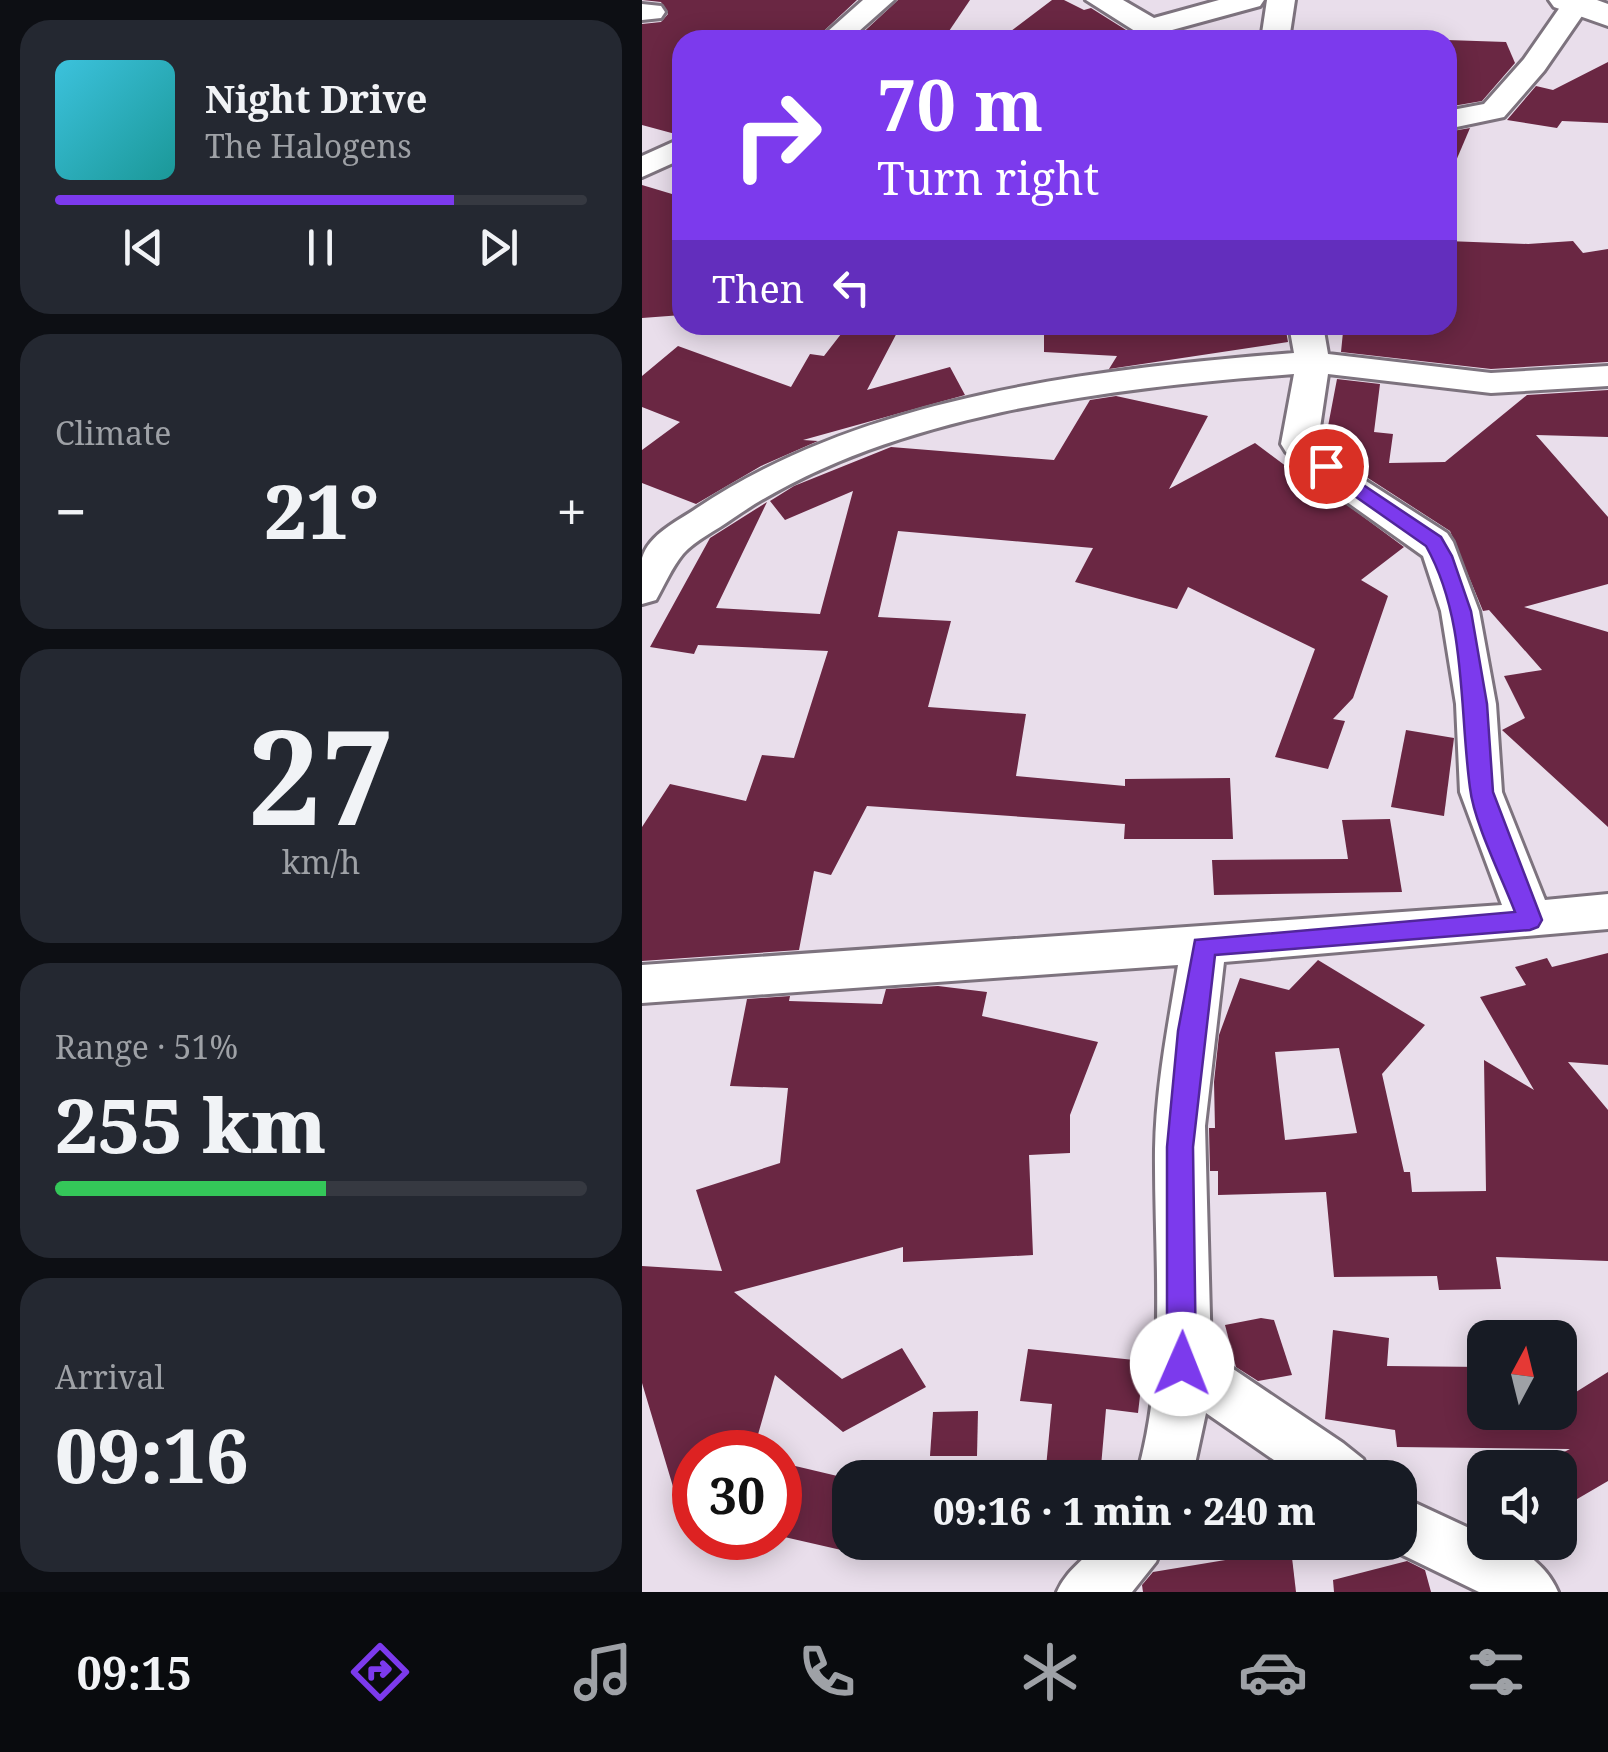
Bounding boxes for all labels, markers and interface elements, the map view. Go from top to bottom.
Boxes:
text: 70 m [877,56,1043,152]
icon: right [712,70,842,200]
text: Night Drive [205,72,427,124]
text: The Halogens [205,124,412,167]
text: Turn right [877,147,1099,208]
icon: previous [116,220,171,275]
icon: pause [293,220,348,275]
icon: next [471,220,526,275]
icon: left [824,260,879,315]
text: Then [712,262,804,314]
text: Climate [55,411,171,454]
pin [1284,424,1369,509]
icon: arrive [1299,439,1354,494]
text: 21° [264,459,379,561]
text: − [55,473,87,548]
text: + [556,473,587,548]
text: 27 [248,686,394,863]
text: km/h [282,840,360,883]
text: Range · 51% [55,1025,238,1068]
text: 255 km [55,1073,327,1175]
position arrow [1130,1312,1234,1416]
north arrow [1467,1320,1577,1430]
map controls [1467,1320,1577,1560]
text: Arrival [55,1355,164,1398]
text: 09:16 [55,1403,248,1505]
speed limit sign: 30 [672,1430,802,1560]
button: sound [1467,1450,1577,1560]
text: 09:16 · 1 min · 240 m [933,1484,1316,1536]
icon: directions [345,1637,415,1707]
icon: music [568,1637,638,1707]
icon: phone [792,1637,862,1707]
icon: climate [1015,1637,1085,1707]
icon: car [1238,1637,1308,1707]
icon: filters [1461,1637,1531,1707]
text: 09:15 [77,1642,192,1703]

